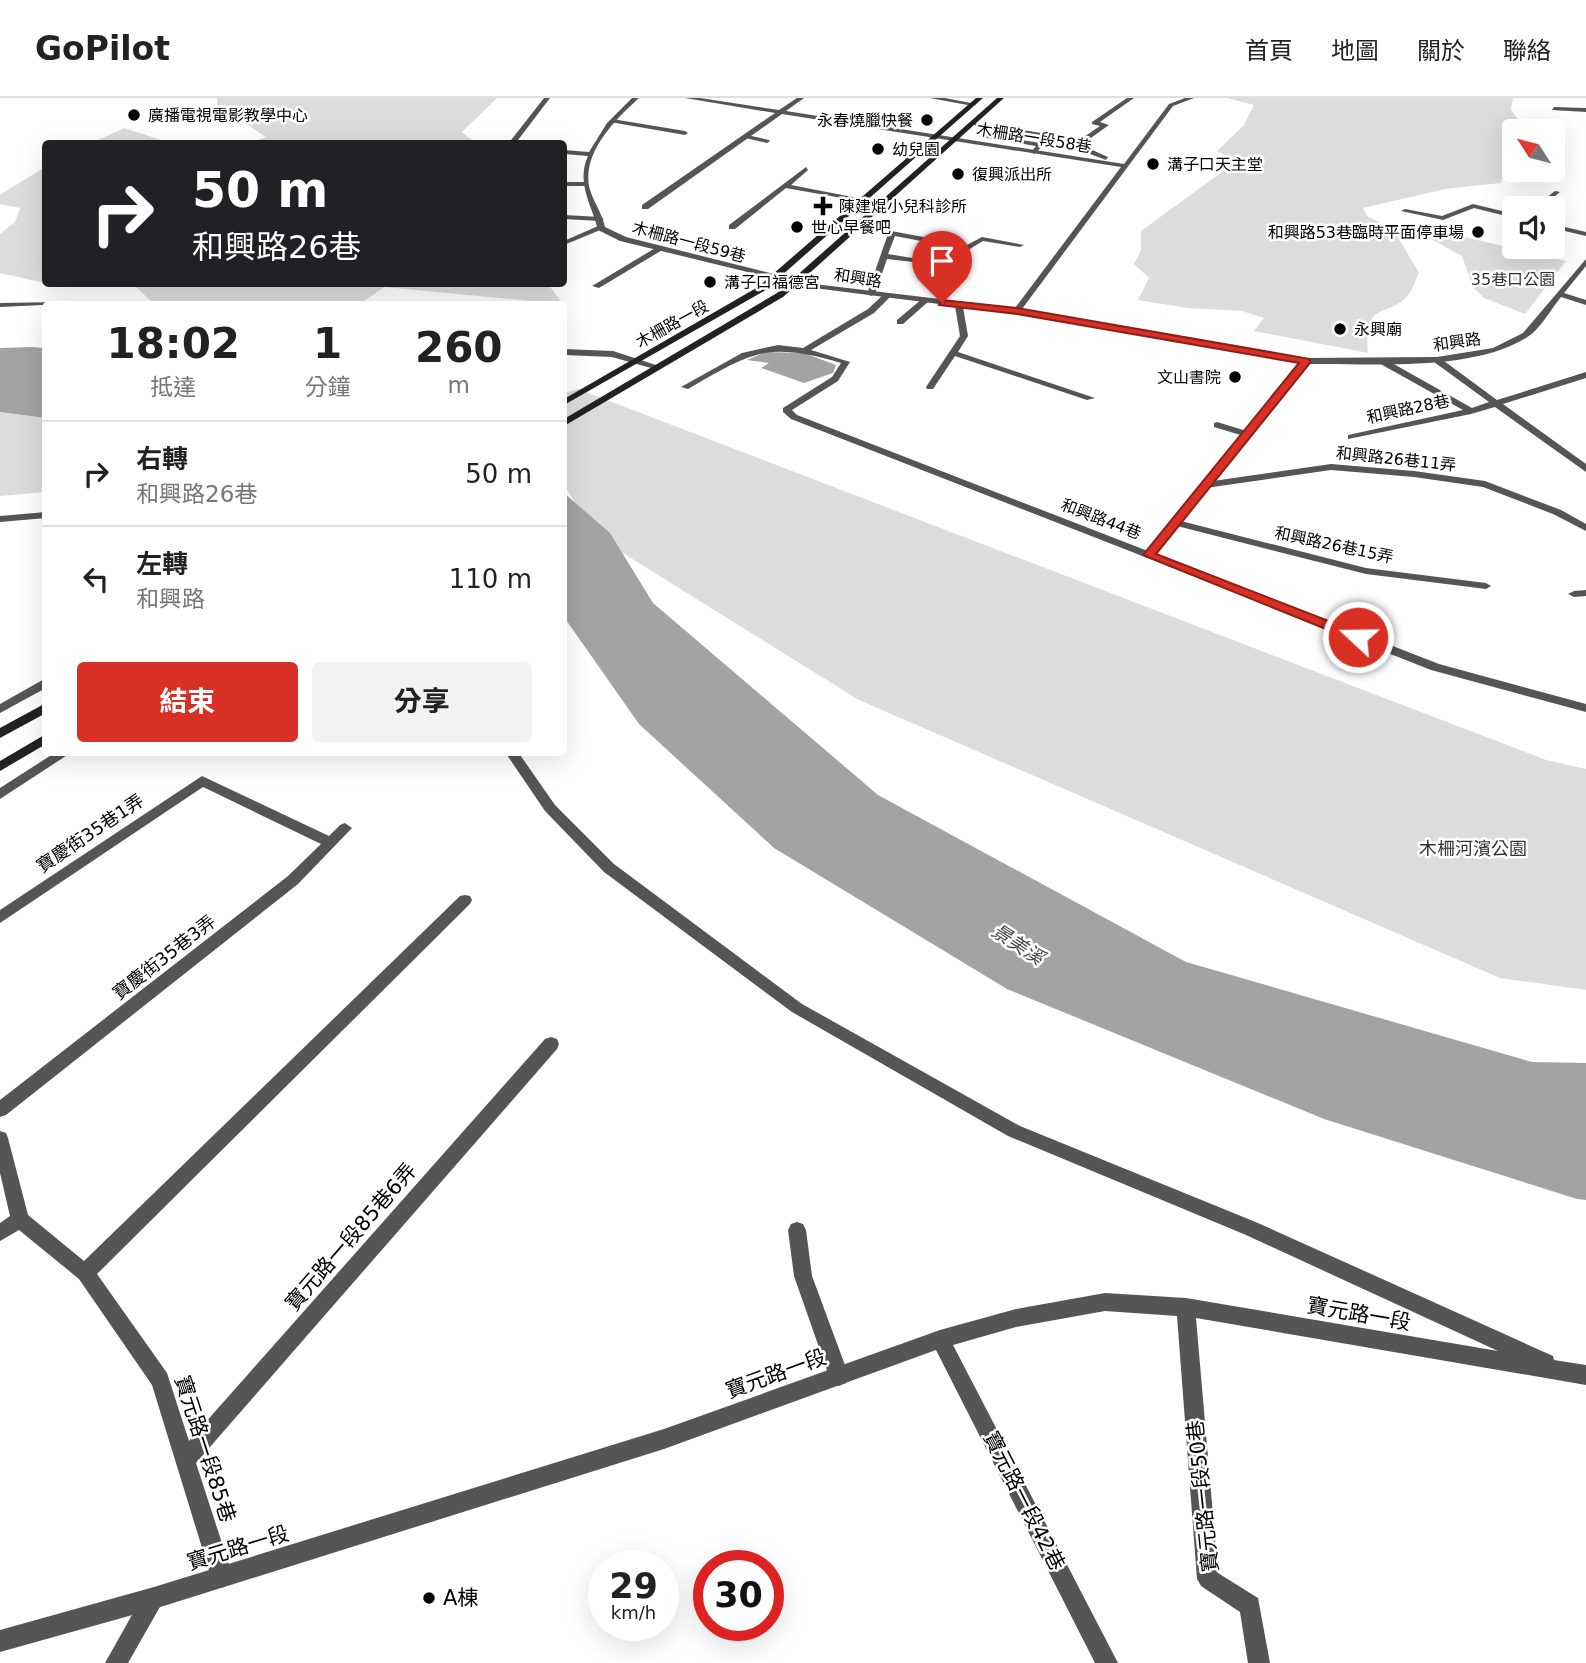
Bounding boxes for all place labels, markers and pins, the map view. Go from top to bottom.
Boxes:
place label: 廣播電視電影教學中心 [148,106,308,125]
marker: 廣播電視電影教學中心 [126,107,142,123]
place label: 永春燒臘快餐 [817,111,913,130]
marker: 永春燒臘快餐 [919,112,935,128]
place label: 幼兒園 [892,140,940,159]
marker: 幼兒園 [870,141,886,157]
place label: 溝子口天主堂 [1167,155,1263,174]
marker: 溝子口天主堂 [1145,156,1161,172]
place label: 復興派出所 [972,165,1052,184]
marker: 復興派出所 [950,166,966,182]
marker: 陳建焜小兒科診所 [813,196,833,216]
place label: 陳建焜小兒科診所 [839,197,967,216]
place label: 世心早餐吧 [811,218,891,237]
marker: 世心早餐吧 [789,219,805,235]
place label: 和興路53巷臨時平面停車場 [1268,223,1464,242]
marker: 和興路53巷臨時平面停車場 [1470,224,1486,240]
pin [912,231,972,303]
place label: 溝子口福德宮 [724,273,820,292]
marker: 溝子口福德宮 [702,274,718,290]
place label: 永興廟 [1354,320,1402,339]
marker: 永興廟 [1332,321,1348,337]
place label: 文山書院 [1157,368,1221,387]
marker: 文山書院 [1227,369,1243,385]
place label: A棟 [443,1586,478,1610]
marker: A棟 [421,1590,437,1606]

